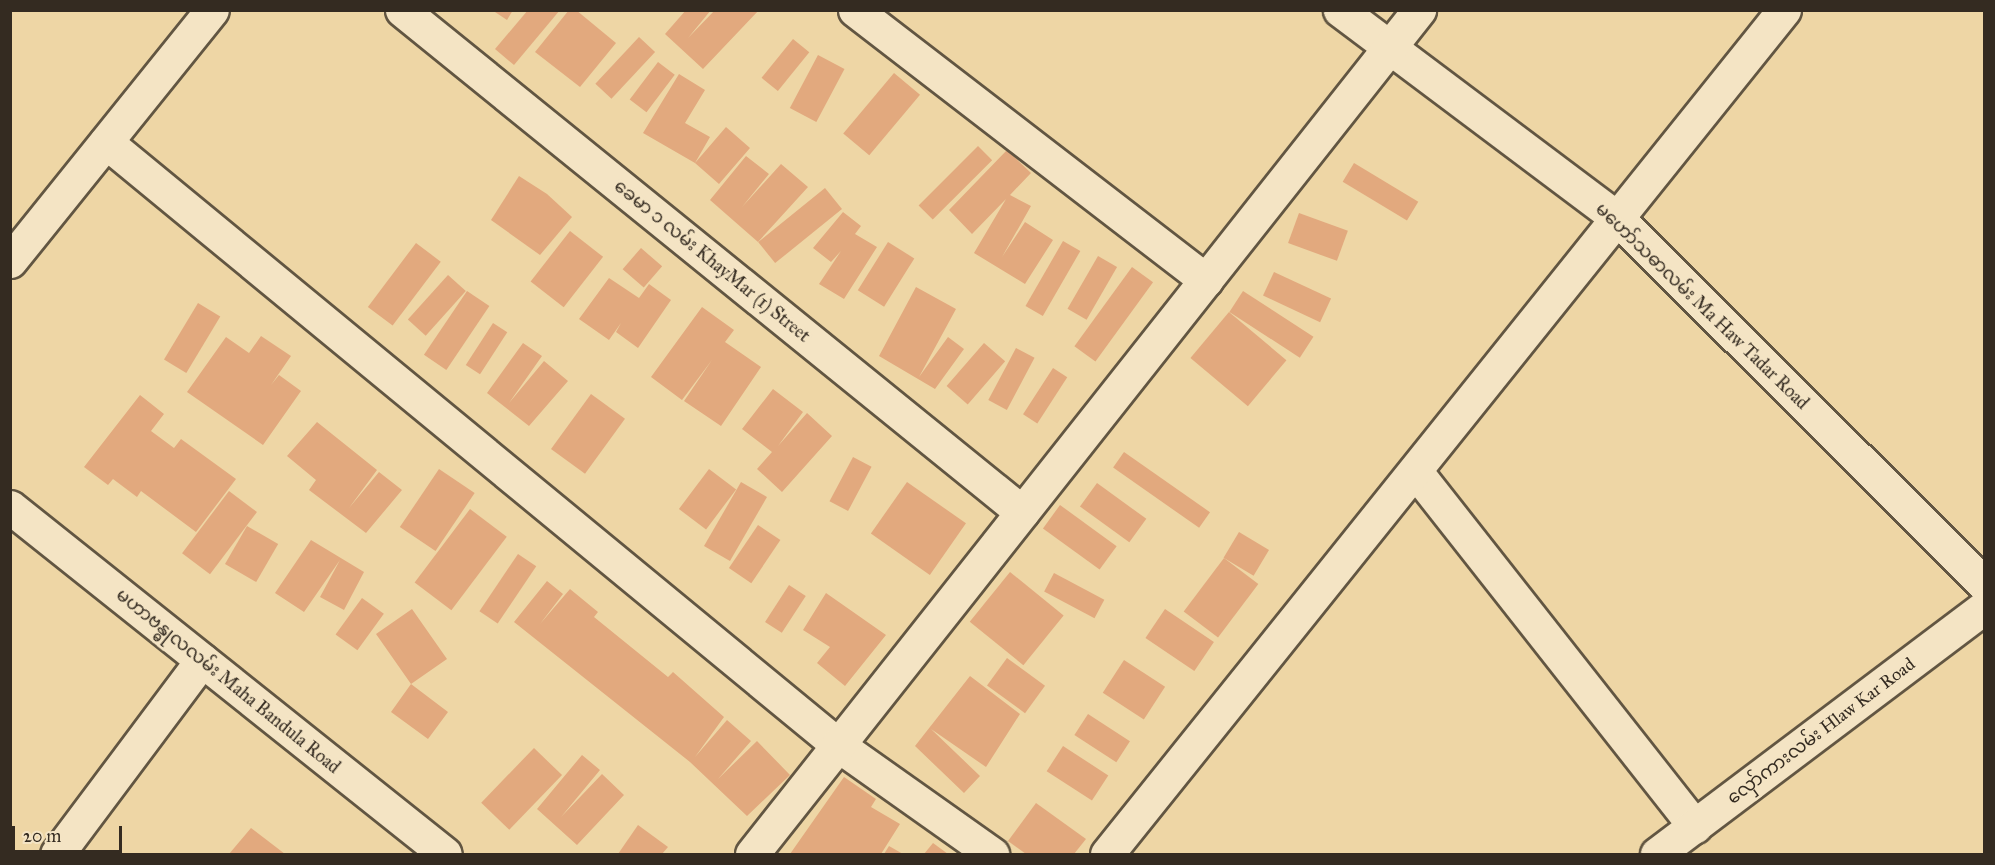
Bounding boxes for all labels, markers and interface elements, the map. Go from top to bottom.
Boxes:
street label: ခေမာ ၁ လမ်း KhayMar (1) Street [610,175,814,347]
street label: မဟော်သဓာလမ်း Ma Haw Tadar Road [1591,198,1813,414]
street label: မဟာဗန္ဓုလလမ်း Maha Bandula Road [112,584,344,778]
street label: လှော်ကားလမ်း Hlaw Kar Road [1723,653,1919,809]
scale bar [15,814,124,852]
text: 20 m [23,825,61,847]

